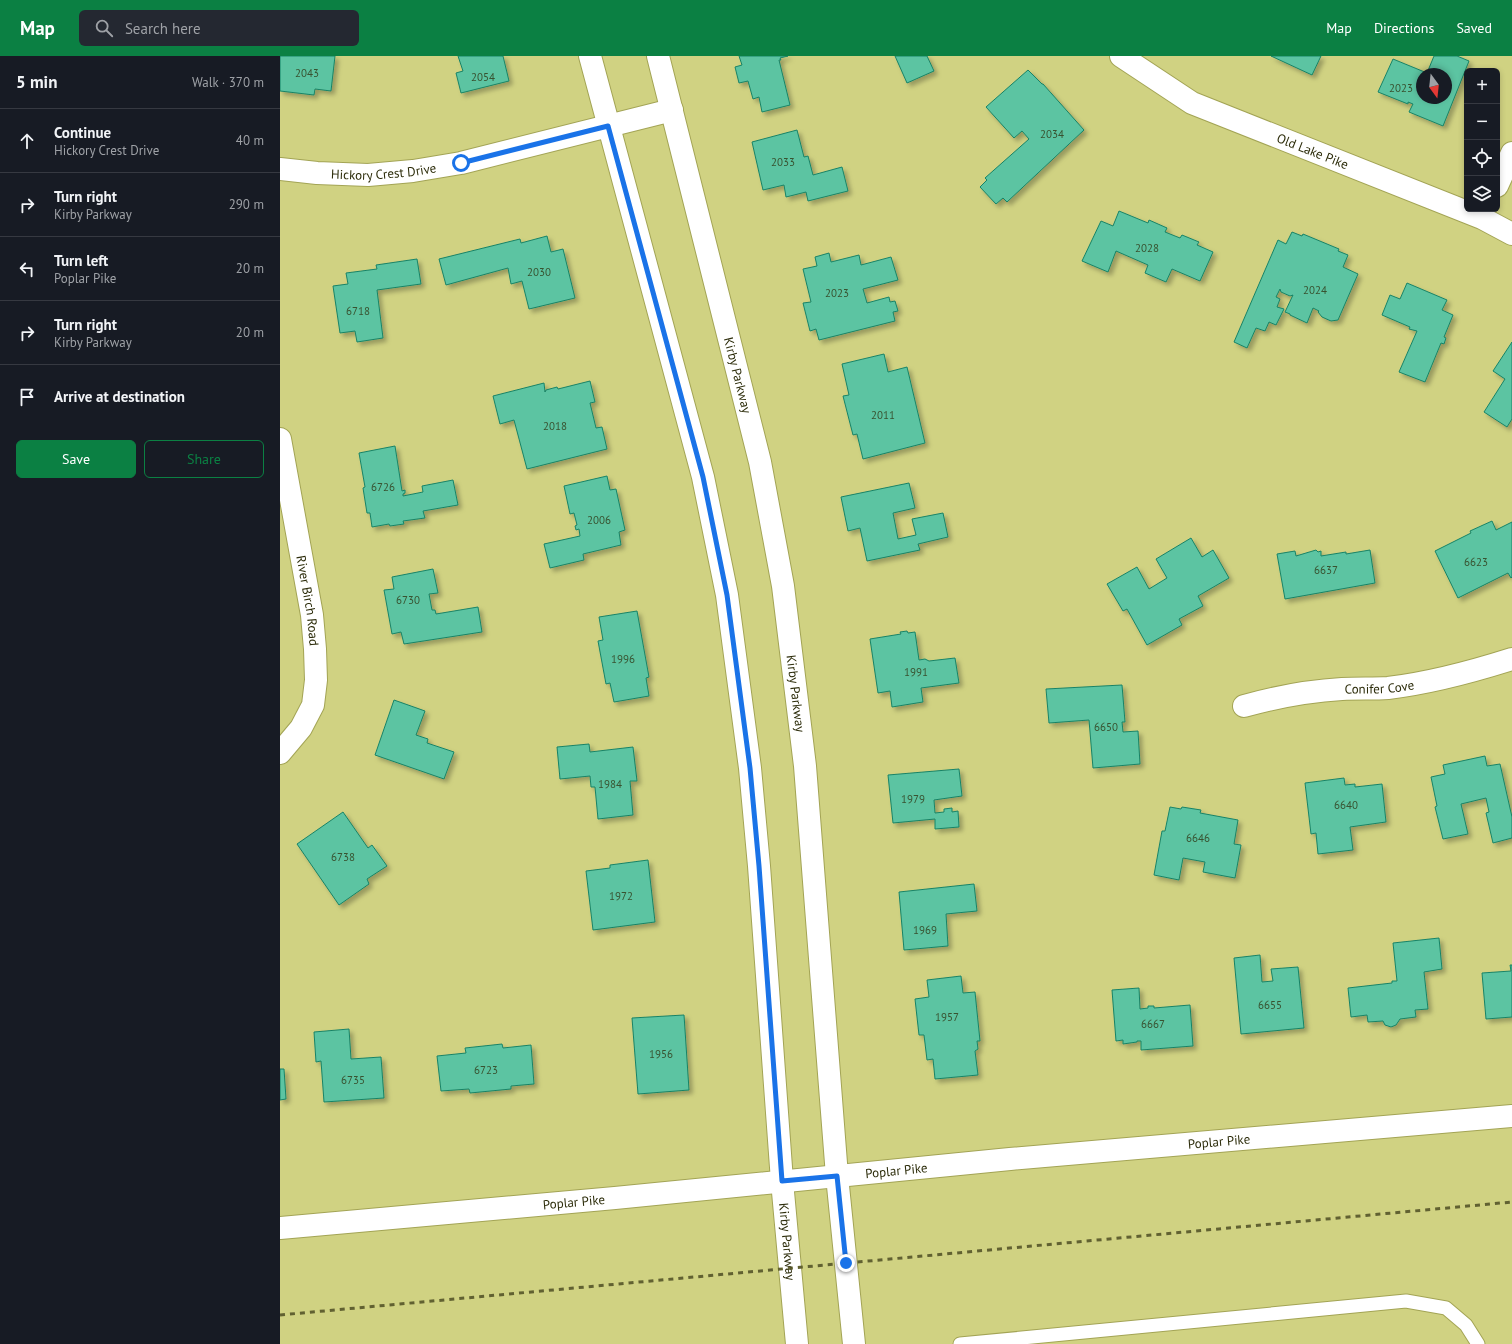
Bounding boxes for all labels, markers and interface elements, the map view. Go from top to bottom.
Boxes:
search box [79,10,359,46]
text: Map [20,16,55,40]
icon: search [93,17,115,39]
text: Search here [125,19,201,38]
text: Map [1326,19,1352,37]
text: Directions [1374,19,1434,37]
text: Saved [1456,19,1492,37]
house number: 2043 [295,66,319,80]
north arrow [1416,68,1452,104]
map controls [1464,68,1500,212]
button: + [1464,68,1500,104]
house number: 2054 [471,70,495,84]
text: 5 min [16,71,57,93]
text: Walk · 370 m [192,74,264,91]
house number: 2023 [1389,81,1413,95]
button: − [1464,104,1500,140]
text: Continue [54,123,111,142]
house number: 2034 [1040,127,1064,141]
street label: Old Lake Pike [1274,129,1351,173]
icon: ahead [16,130,38,152]
text: 40 m [236,132,264,149]
button: locate [1464,140,1500,176]
text: Hickory Crest Drive [54,142,159,159]
route start [452,154,470,172]
house number: 2033 [771,155,795,169]
street label: Hickory Crest Drive [331,159,437,184]
button: layers [1464,176,1500,212]
text: Turn right [54,187,117,206]
icon: right [16,194,38,216]
text: 290 m [229,196,264,213]
text: Kirby Parkway [54,206,132,223]
house number: 2028 [1135,241,1159,255]
text: Turn left [54,251,108,270]
icon: left [16,258,38,280]
text: 20 m [236,260,264,277]
house number: 2030 [527,265,551,279]
text: Poplar Pike [54,270,116,287]
house number: 2024 [1303,283,1327,297]
house number: 2023 [825,286,849,300]
house number: 6718 [346,304,370,318]
text: Turn right [54,315,117,334]
icon: right [16,322,38,344]
text: 20 m [236,324,264,341]
text: Kirby Parkway [54,334,132,351]
street label: Kirby Parkway [720,335,755,415]
icon: arrive [16,386,38,408]
text: Arrive at destination [54,387,185,406]
house number: 2011 [871,408,895,422]
house number: 2018 [543,419,567,433]
button: Save [16,440,136,478]
button: Share [144,440,264,478]
house number: 6726 [371,480,395,494]
house number: 2006 [587,513,611,527]
street label: River Birch Road [292,554,323,646]
house number: 6623 [1464,555,1488,569]
house number: 6637 [1314,563,1338,577]
house number: 6730 [396,593,420,607]
house number: 1996 [611,652,635,666]
street label: Kirby Parkway [782,654,809,733]
house number: 1991 [904,665,928,679]
street label: Conifer Cove [1344,676,1415,698]
house number: 6650 [1094,720,1118,734]
house number: 1984 [598,777,622,791]
house number: 1979 [901,792,925,806]
house number: 6640 [1334,798,1358,812]
house number: 6646 [1186,831,1210,845]
house number: 6738 [331,850,355,864]
house number: 1972 [609,889,633,903]
house number: 1969 [913,923,937,937]
house number: 6655 [1258,998,1282,1012]
house number: 1957 [935,1010,959,1024]
house number: 6667 [1141,1017,1165,1031]
house number: 1956 [649,1047,673,1061]
house number: 6723 [474,1063,498,1077]
house number: 6735 [341,1073,365,1087]
street label: Poplar Pike [1187,1130,1251,1153]
street label: Poplar Pike [864,1159,928,1182]
street label: Poplar Pike [542,1191,606,1213]
street label: Kirby Parkway [775,1202,799,1281]
route end [837,1254,855,1272]

